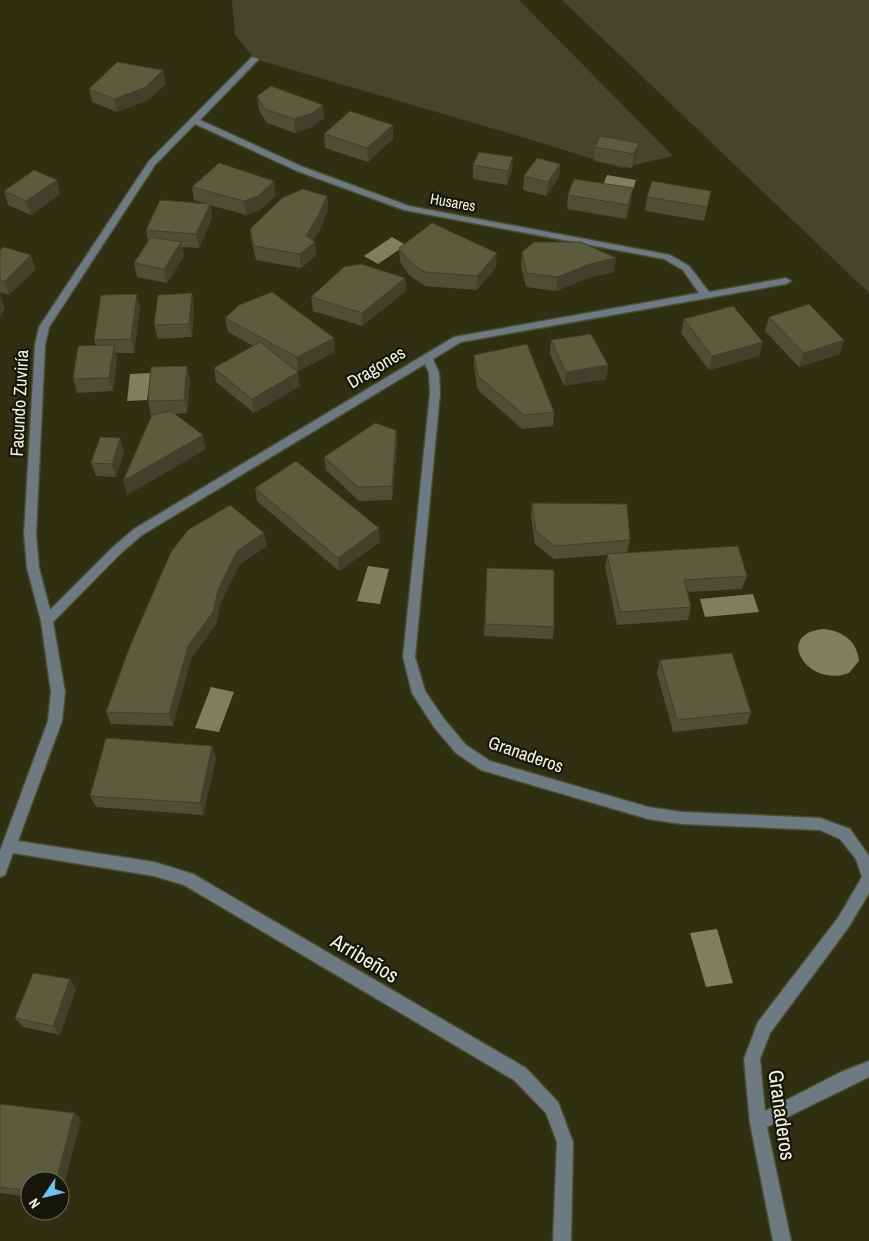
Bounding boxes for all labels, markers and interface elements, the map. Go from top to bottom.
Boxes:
street label: Husares [429,188,477,216]
street label: Dragones [342,340,410,394]
street label: Facundo Zuviría [4,349,34,457]
street label: Granaderos [485,729,567,779]
street label: Arribeños [325,926,404,990]
street label: Granaderos [761,1068,803,1162]
north arrow [20,1171,70,1221]
text: N [25,1195,44,1212]

